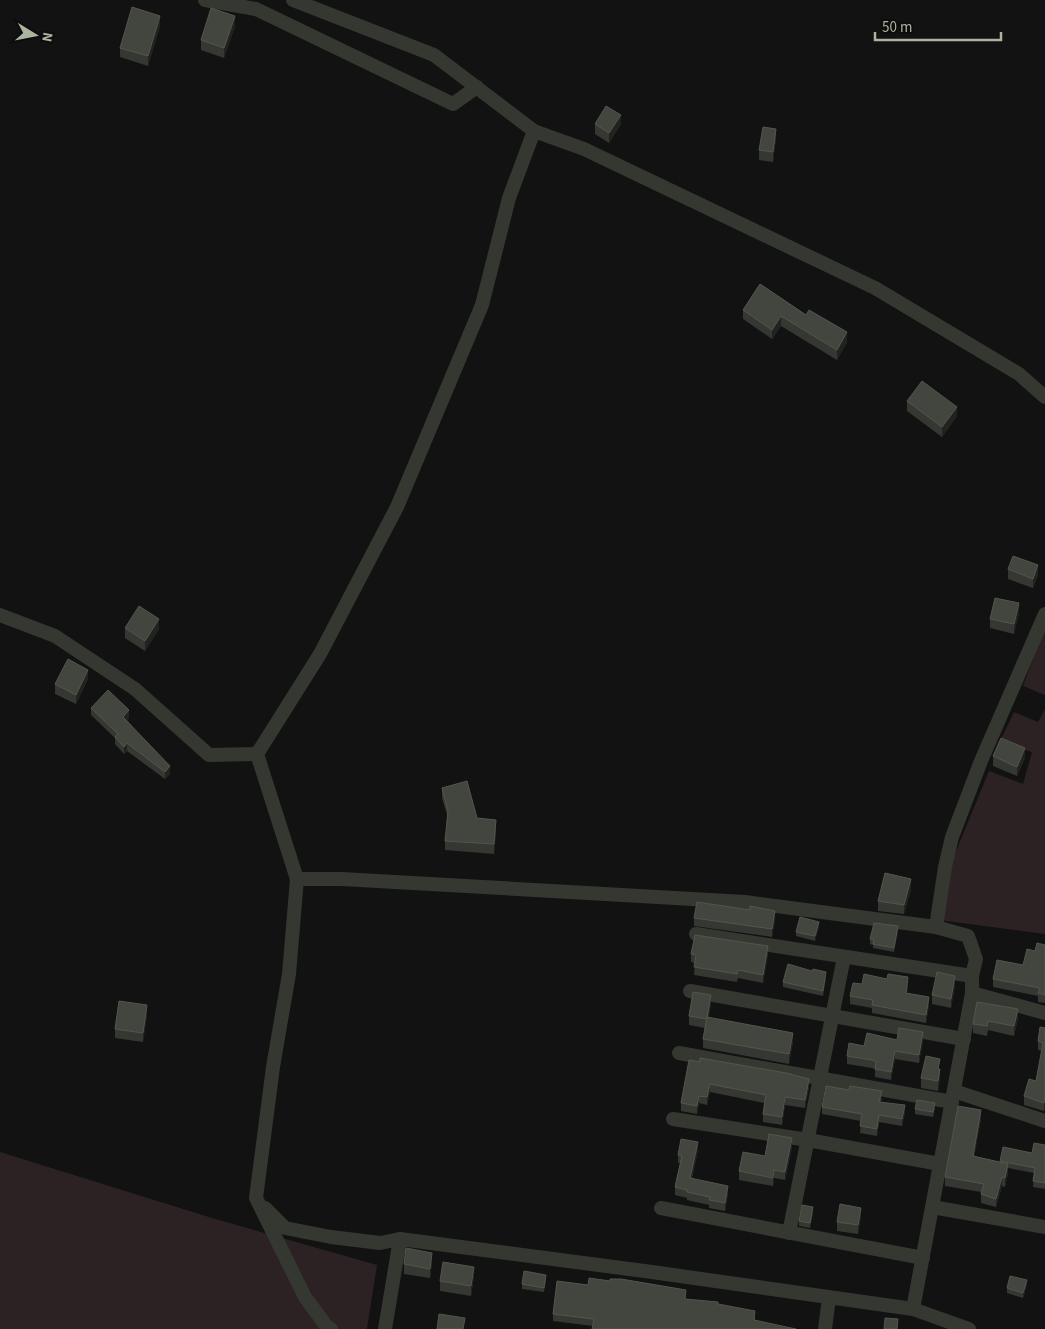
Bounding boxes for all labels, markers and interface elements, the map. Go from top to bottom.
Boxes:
north arrow [10,10,60,60]
scale bar [875,10,1001,42]
text: 50 m [882,17,912,38]
text: N [36,31,57,43]

